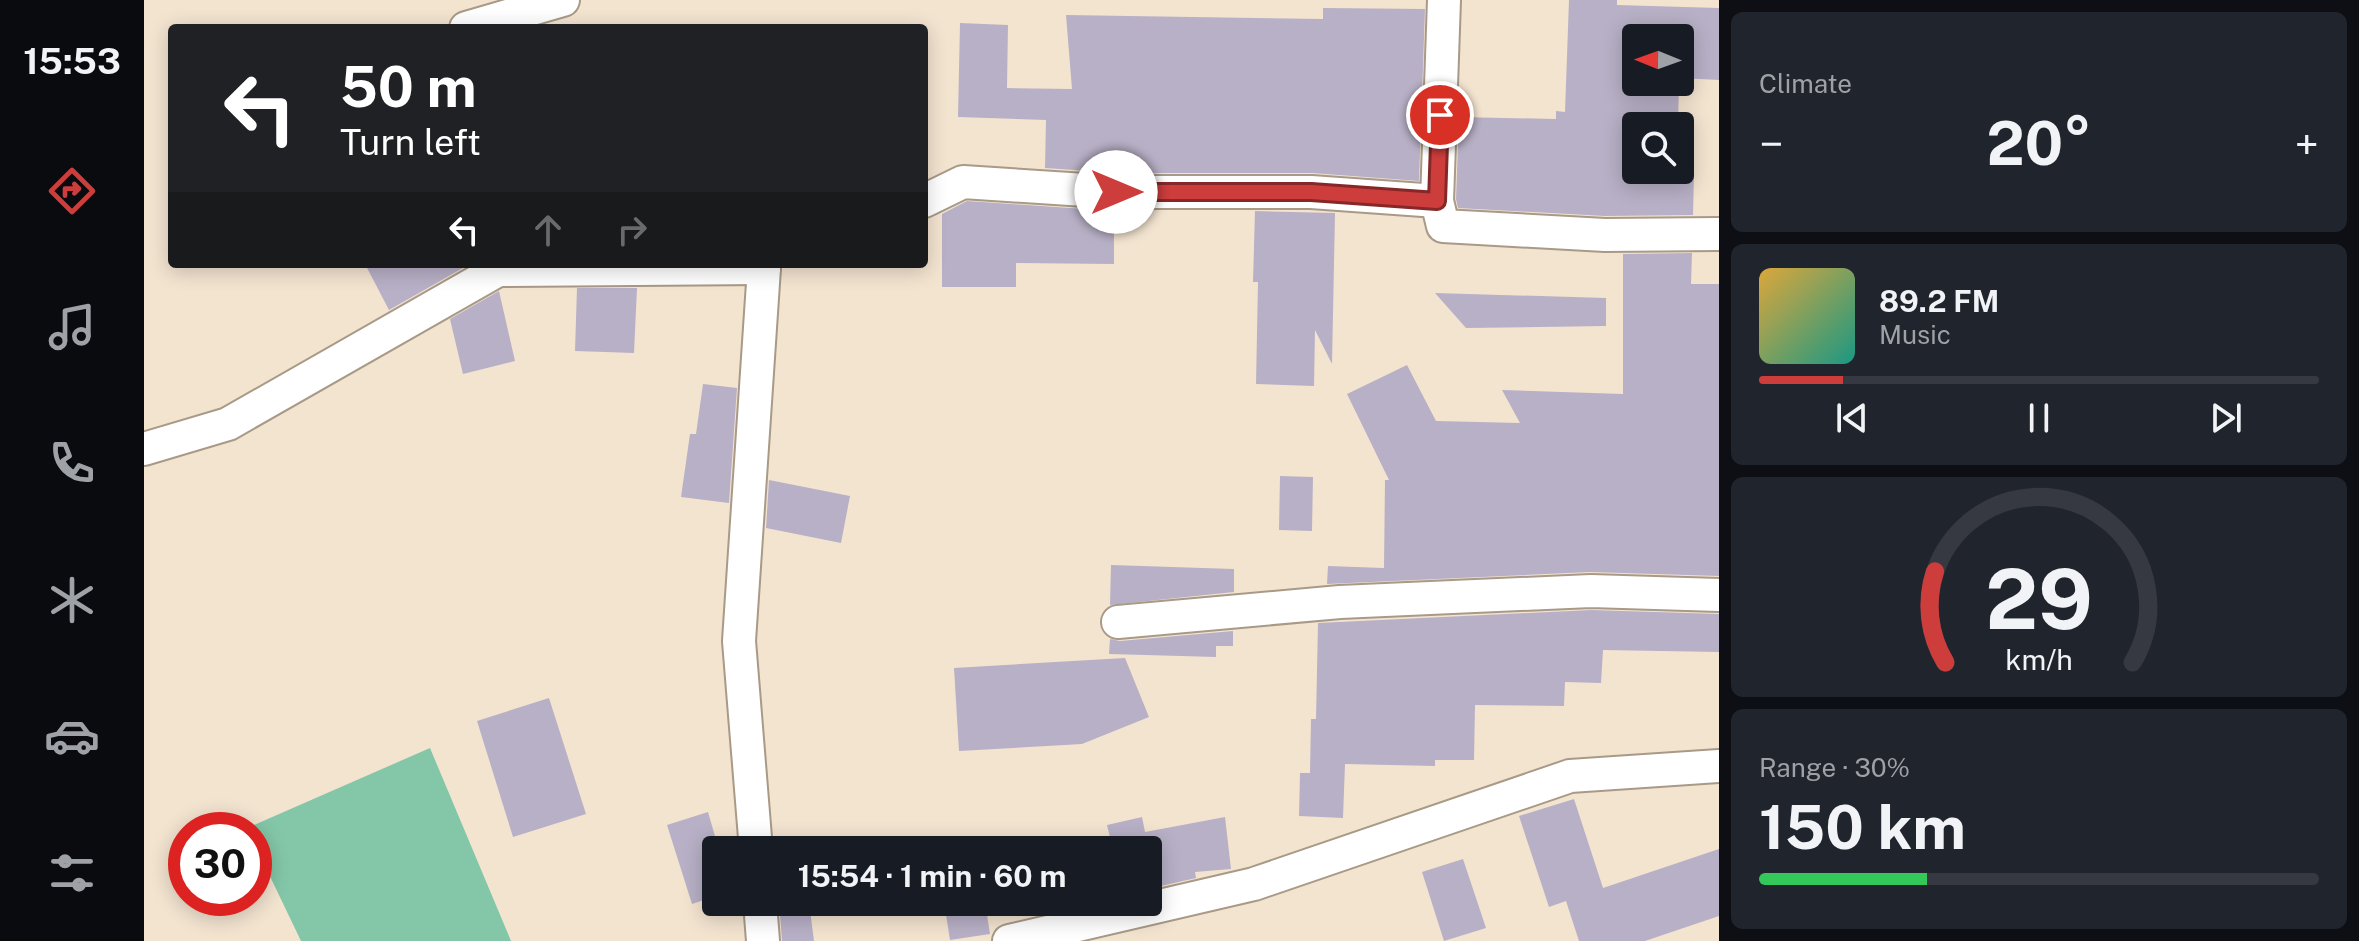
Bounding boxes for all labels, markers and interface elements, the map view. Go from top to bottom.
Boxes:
north arrow [1622,24,1694,96]
map controls [1622,24,1694,184]
text: 15:53 [23,40,121,82]
text: 50 m [340,54,477,120]
icon: left [208,56,312,160]
text: Climate [1759,68,1852,99]
pin [1406,81,1474,149]
icon: arrive [1418,93,1462,137]
text: 20° [1986,108,2092,179]
button: search [1622,112,1694,184]
text: − [1759,118,1783,170]
text: + [2295,118,2319,170]
text: Turn left [340,121,481,163]
position arrow [1074,150,1158,234]
icon: directions [44,163,100,219]
icon: left [442,208,486,252]
icon: ahead [526,208,570,252]
icon: right [610,208,654,252]
text: 89.2 FM [1879,283,1999,319]
icon: music [44,299,100,355]
text: Music [1879,319,1951,350]
icon: previous [1830,396,1874,440]
icon: pause [2017,396,2061,440]
icon: next [2204,396,2248,440]
icon: phone [44,435,100,491]
text: 29 [1985,549,2093,647]
icon: climate [44,572,100,628]
text: km/h [2005,643,2073,676]
icon: car [44,708,100,764]
text: Range · 30% [1759,752,1910,783]
text: 150 km [1759,792,1966,863]
speed limit sign: 30 [168,812,272,916]
icon: filters [44,845,100,901]
text: 15:54 · 1 min · 60 m [798,858,1066,894]

